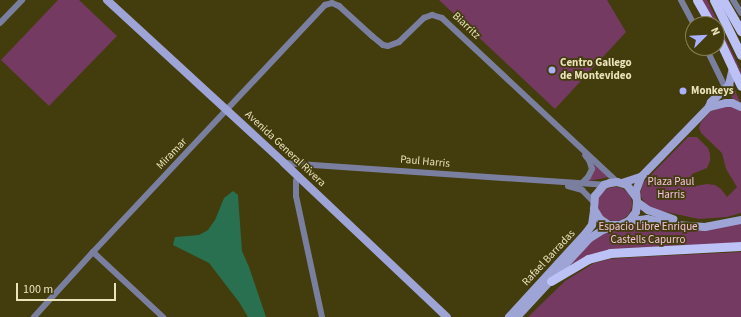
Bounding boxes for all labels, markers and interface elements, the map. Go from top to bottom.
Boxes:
street label: Biarritz [449,10,483,42]
north arrow [685,16,725,56]
text: N [707,25,724,38]
place label: Centro Gallego de Montevideo [560,57,632,83]
marker: Centro Gallego de Montevideo [547,65,557,75]
place label: Monkeys [691,84,734,98]
marker: Monkeys [678,86,688,96]
street label: Avenida General Rivera [242,108,328,190]
street label: Miramar [154,136,190,172]
street label: Paul Harris [400,153,450,171]
park label: Plaza Paul Harris [648,176,694,202]
park label: Espacio Libre Enrique Castells Capurro [598,221,698,247]
street label: Rafael Barradas [520,227,578,289]
scale bar [18,275,118,301]
text: 100 m [23,281,53,298]

